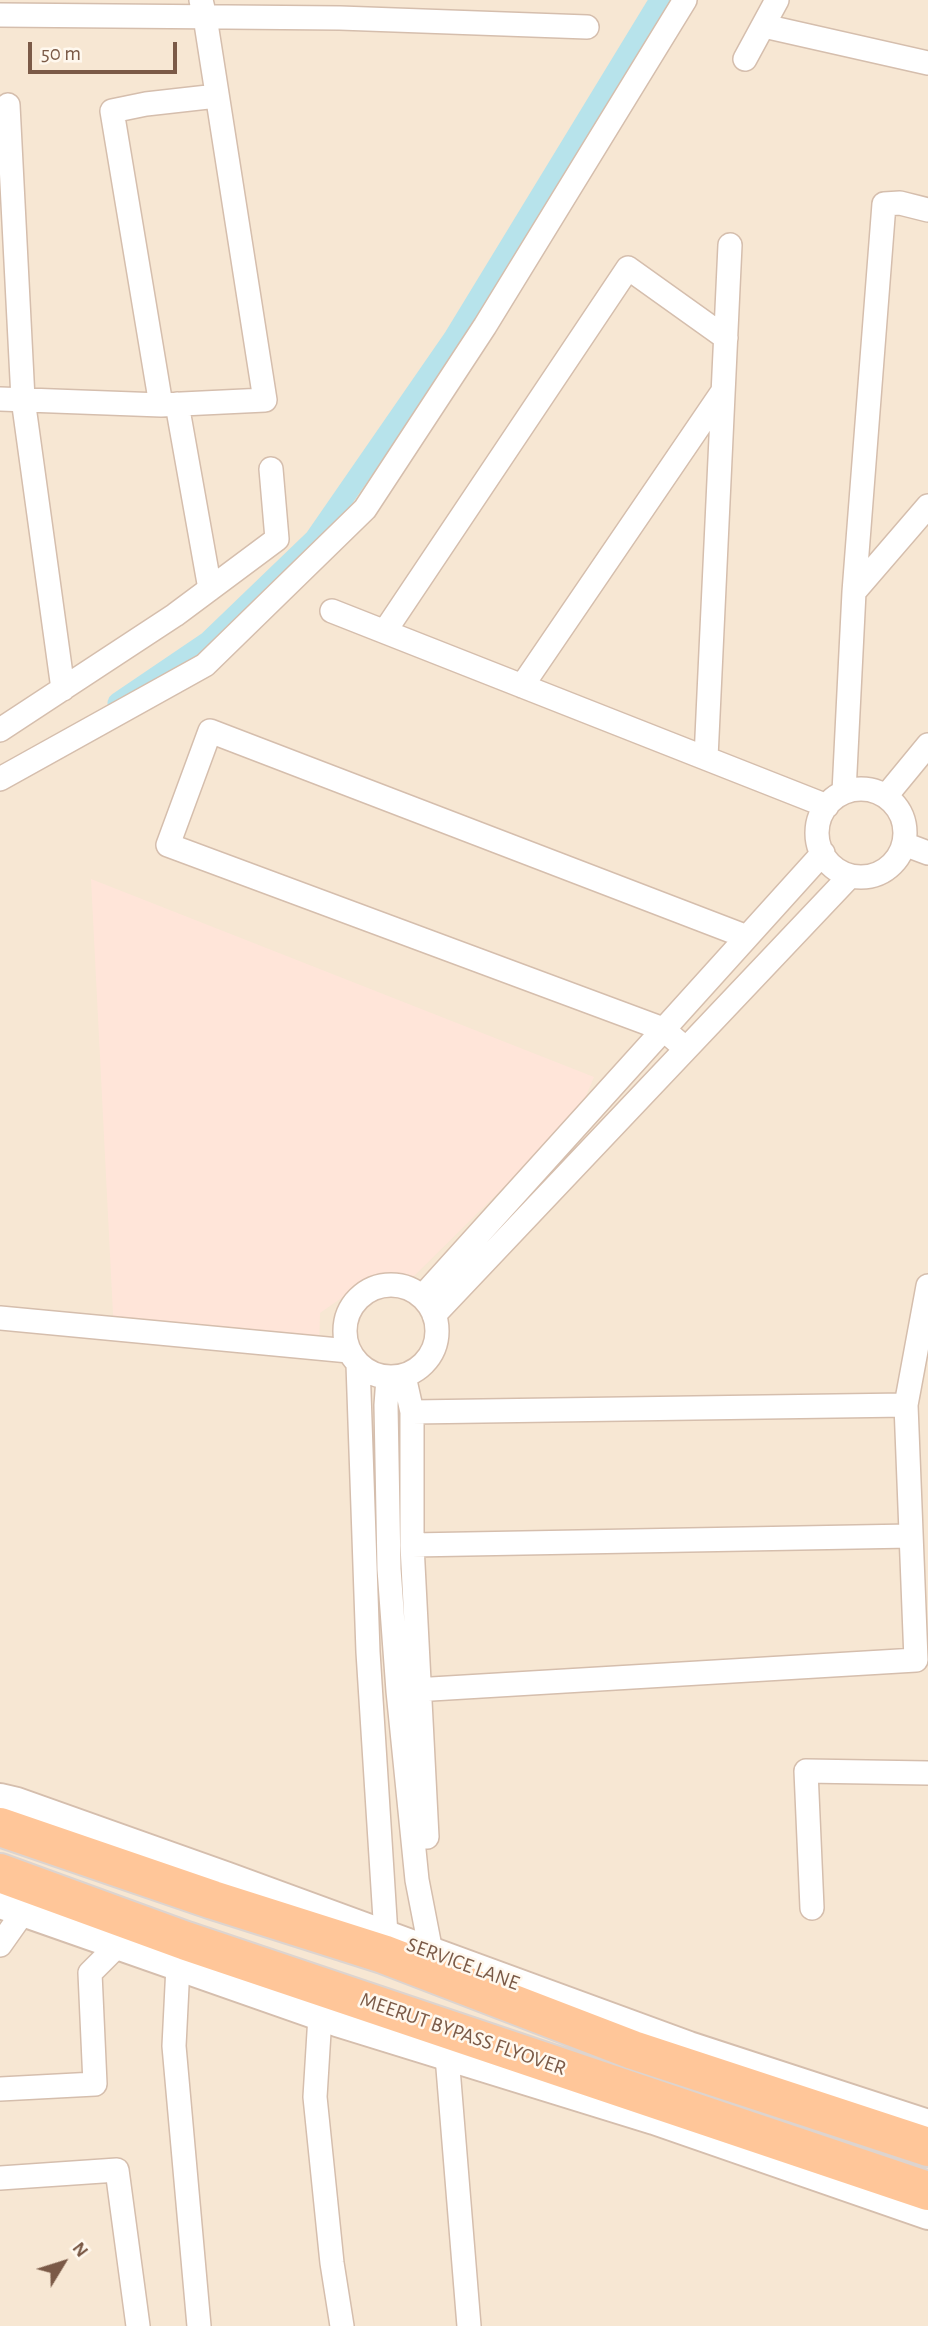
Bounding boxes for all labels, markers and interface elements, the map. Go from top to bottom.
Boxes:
scale bar [32,28,180,72]
text: 50 m [41,43,81,64]
street label: SERVICE LANE [403,1932,523,1996]
street label: MEERUT BYPASS FLYOVER [357,1987,569,2081]
north arrow [28,2228,98,2298]
text: N [68,2239,91,2261]

